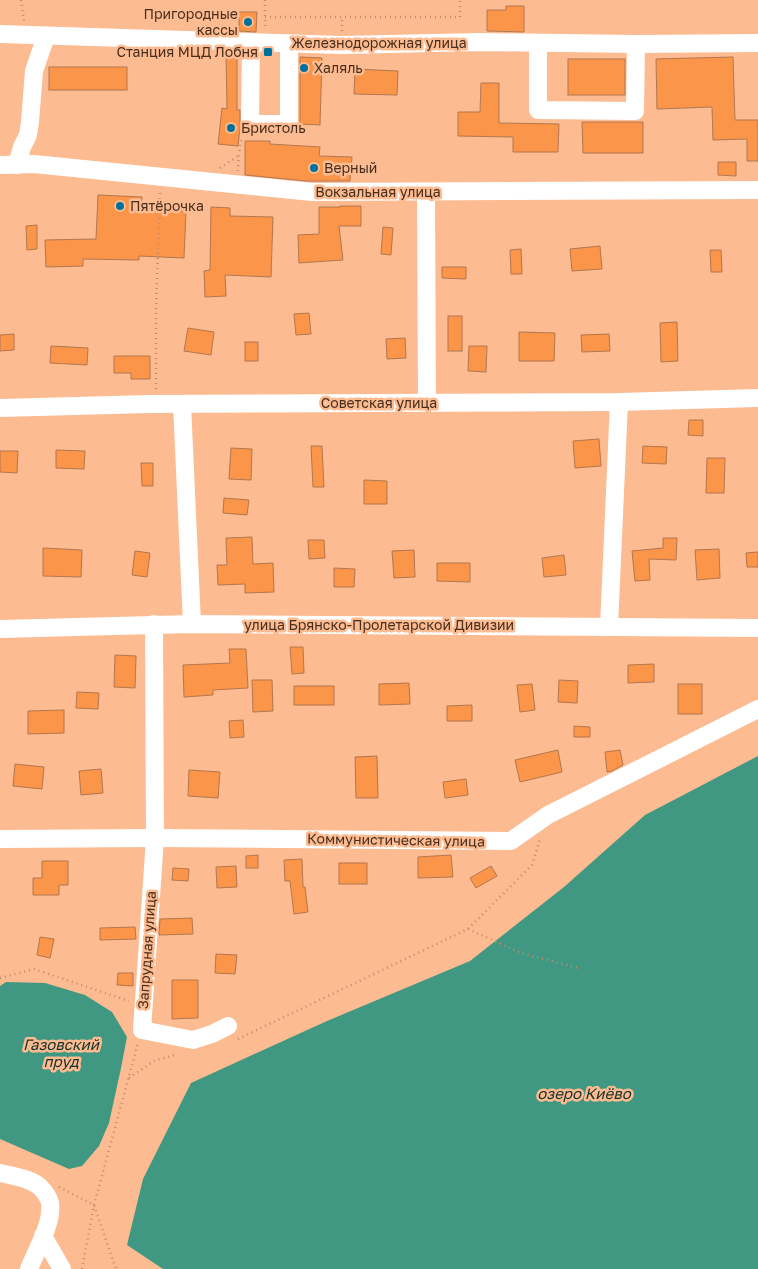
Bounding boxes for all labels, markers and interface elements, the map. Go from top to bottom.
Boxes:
place label: Пригородные кассы [143,5,238,38]
marker: Пригородные кассы [242,16,254,28]
street label: Железнодорожная улица [291,34,467,51]
place label: Станция МЦД Лобня [116,43,258,60]
marker: Станция МЦД Лобня [262,46,274,58]
place label: Халяль [314,59,363,76]
marker: Халяль [298,62,310,74]
place label: Бристоль [241,119,306,136]
marker: Бристоль [225,122,237,134]
place label: Верный [324,159,377,176]
marker: Верный [308,162,320,174]
street label: Вокзальная улица [315,183,441,200]
place label: Пятёрочка [130,197,204,214]
marker: Пятёрочка [114,200,126,212]
street label: Советская улица [321,394,437,411]
street label: улица Брянско-Пролетарской Дивизии [244,616,514,633]
street label: Коммунистическая улица [307,829,485,850]
street label: Запрудная улица [134,890,159,1010]
water label: Газовский пруд [23,1035,100,1071]
water label: озеро Киёво [537,1084,632,1102]

